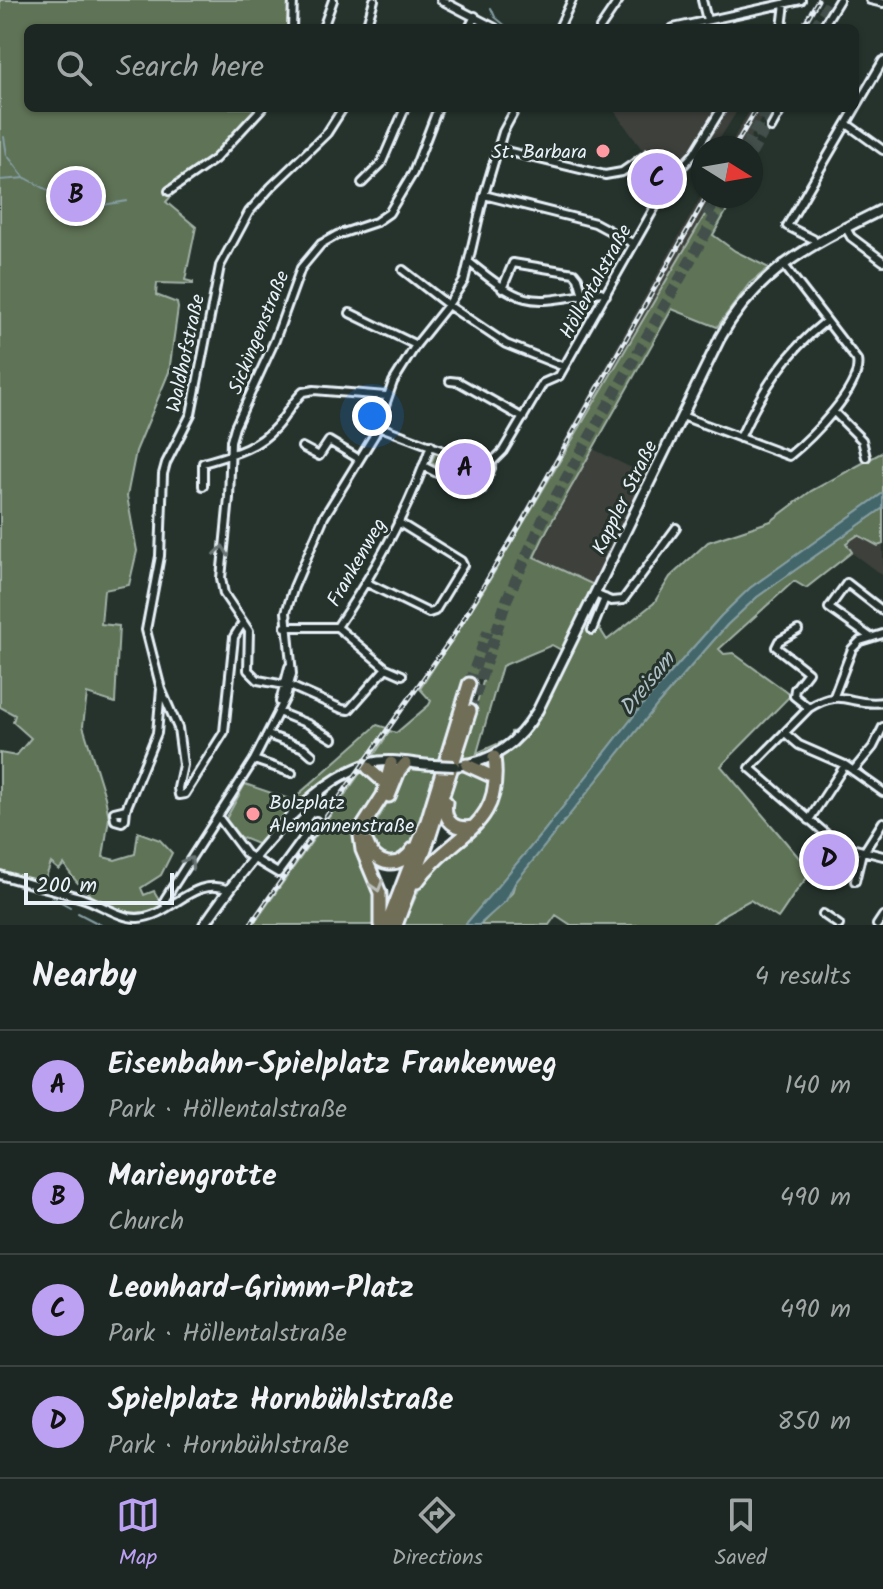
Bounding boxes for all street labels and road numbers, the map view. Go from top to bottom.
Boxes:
street label: Höllentalstraße [552,219,642,345]
street label: Sickingenstraße [220,266,299,400]
street label: Waldhofstraße [159,291,215,416]
street label: Kappler Straße [584,435,667,561]
street label: Frankenweg [319,513,396,613]

